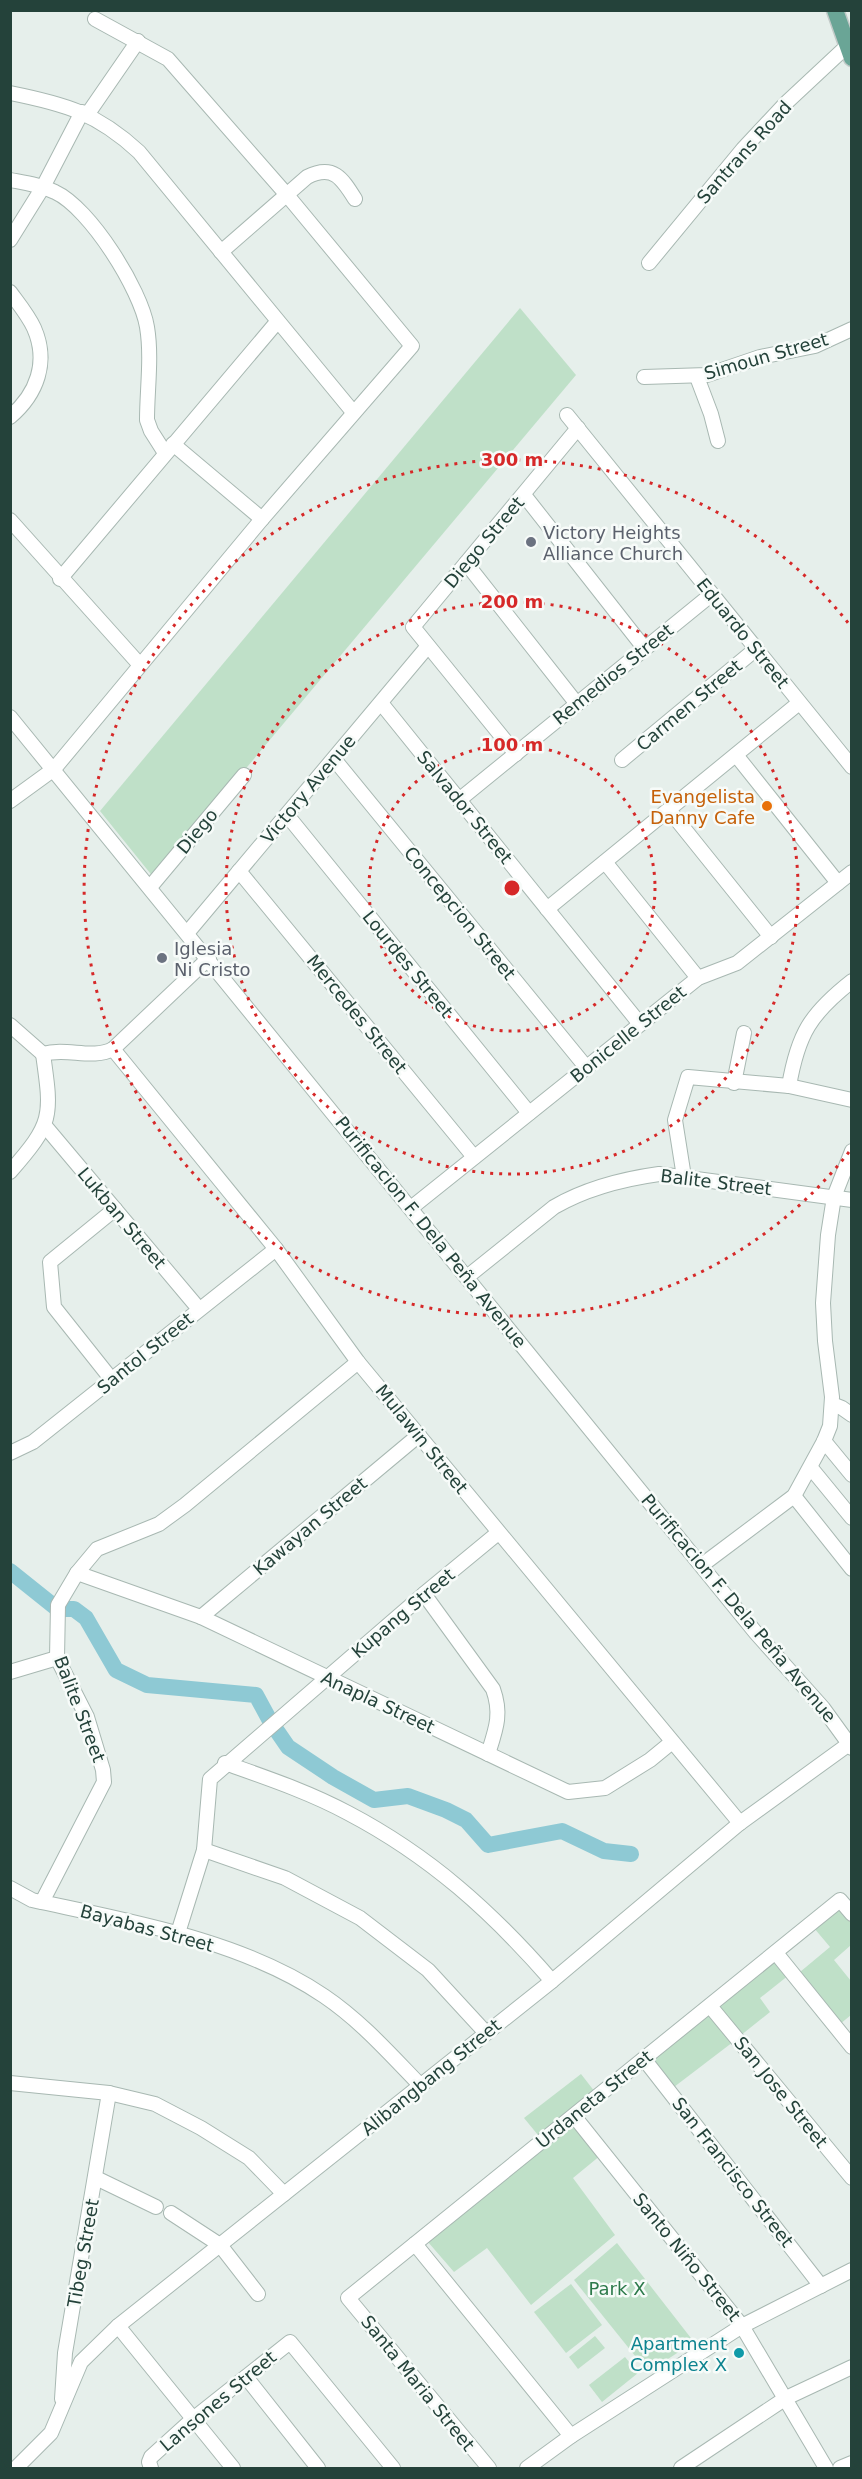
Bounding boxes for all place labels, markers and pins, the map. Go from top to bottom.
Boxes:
place label: Victory Heights Alliance Church [543,522,683,564]
marker: Victory Heights Alliance Church [524,535,538,549]
place label: Evangelista Danny Cafe [650,786,755,828]
marker: Evangelista Danny Cafe [760,799,774,813]
centre of rings [502,878,522,898]
place label: Iglesia Ni Cristo [174,938,251,980]
marker: Iglesia Ni Cristo [155,951,169,965]
place label: Apartment Complex X [630,2333,727,2375]
marker: Apartment Complex X [732,2346,746,2360]

